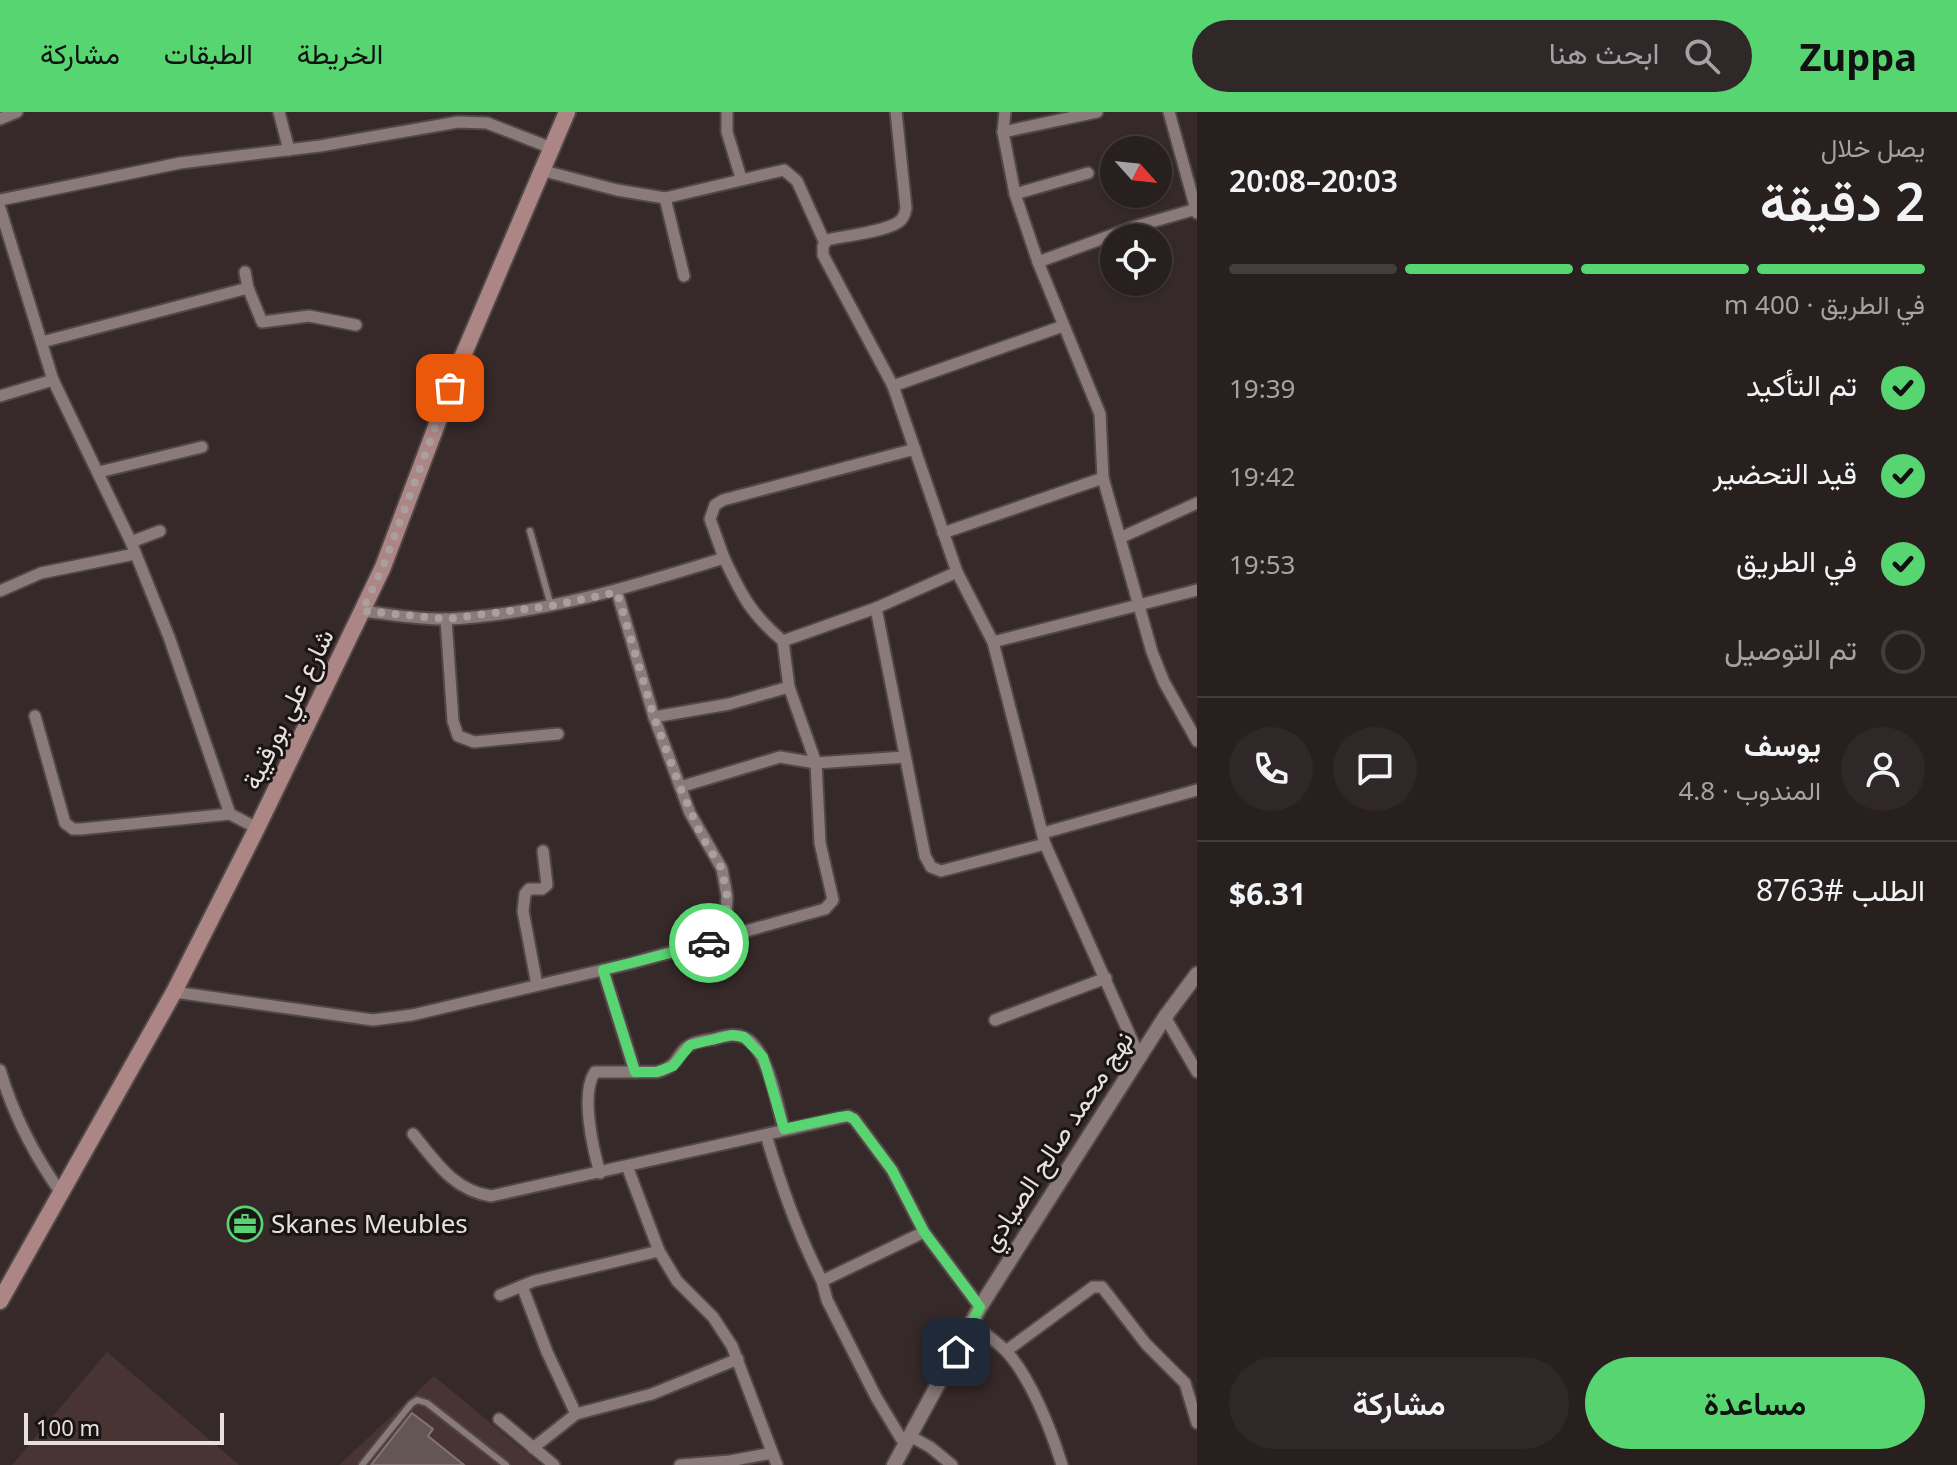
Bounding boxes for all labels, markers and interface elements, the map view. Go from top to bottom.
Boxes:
search box [1192,20,1752,92]
text: Zuppa [1800,30,1917,82]
text: ابحث هنا [1549,32,1660,73]
text: مشاركة [40,34,120,72]
text: الطبقات [164,34,253,72]
text: الخريطة [297,34,383,72]
icon: search [1680,34,1724,78]
text: يصل خلال [1821,129,1925,165]
north arrow [1100,136,1172,208]
map controls [1100,136,1172,296]
text: 20:03–20:08 [1229,160,1398,201]
text: 2 دقيقة [1760,165,1925,236]
button: locate [1100,224,1172,296]
text: في الطريق · 400 m [1724,286,1925,322]
pin [416,354,484,422]
text: تم التأكيد [1746,364,1857,405]
icon: bag [428,366,472,410]
icon: check [1881,366,1925,410]
text: 19:39 [1229,370,1295,406]
text: قيد التحضير [1713,452,1857,493]
icon: check [1881,454,1925,498]
text: 19:42 [1229,458,1295,494]
text: في الطريق [1736,540,1857,581]
icon: check [1881,542,1925,586]
text: 19:53 [1229,546,1295,582]
street label: شارع علي بورقيبة [233,622,345,797]
text: تم التوصيل [1724,628,1857,669]
text: يوسف [1744,724,1821,765]
button: phone [1229,727,1313,811]
button: chat [1333,727,1417,811]
button: person [1841,727,1925,811]
text: المندوب · 4.8 [1678,772,1821,808]
text: الطلب #8763 [1756,869,1925,910]
text: $6.31 [1229,873,1306,914]
courier [669,903,749,983]
icon: car [687,921,731,965]
street label: نهج محمد صالح الصيادي [971,1023,1144,1260]
office icon: Skanes Meubles [226,1205,264,1243]
place label: Skanes Meubles [271,1205,468,1241]
pin [922,1318,990,1386]
icon: home [934,1330,978,1374]
button: مشاركة [1229,1357,1569,1449]
button: مساعدة [1585,1357,1925,1449]
scale bar [24,1409,224,1445]
text: 100 m [36,1412,100,1442]

